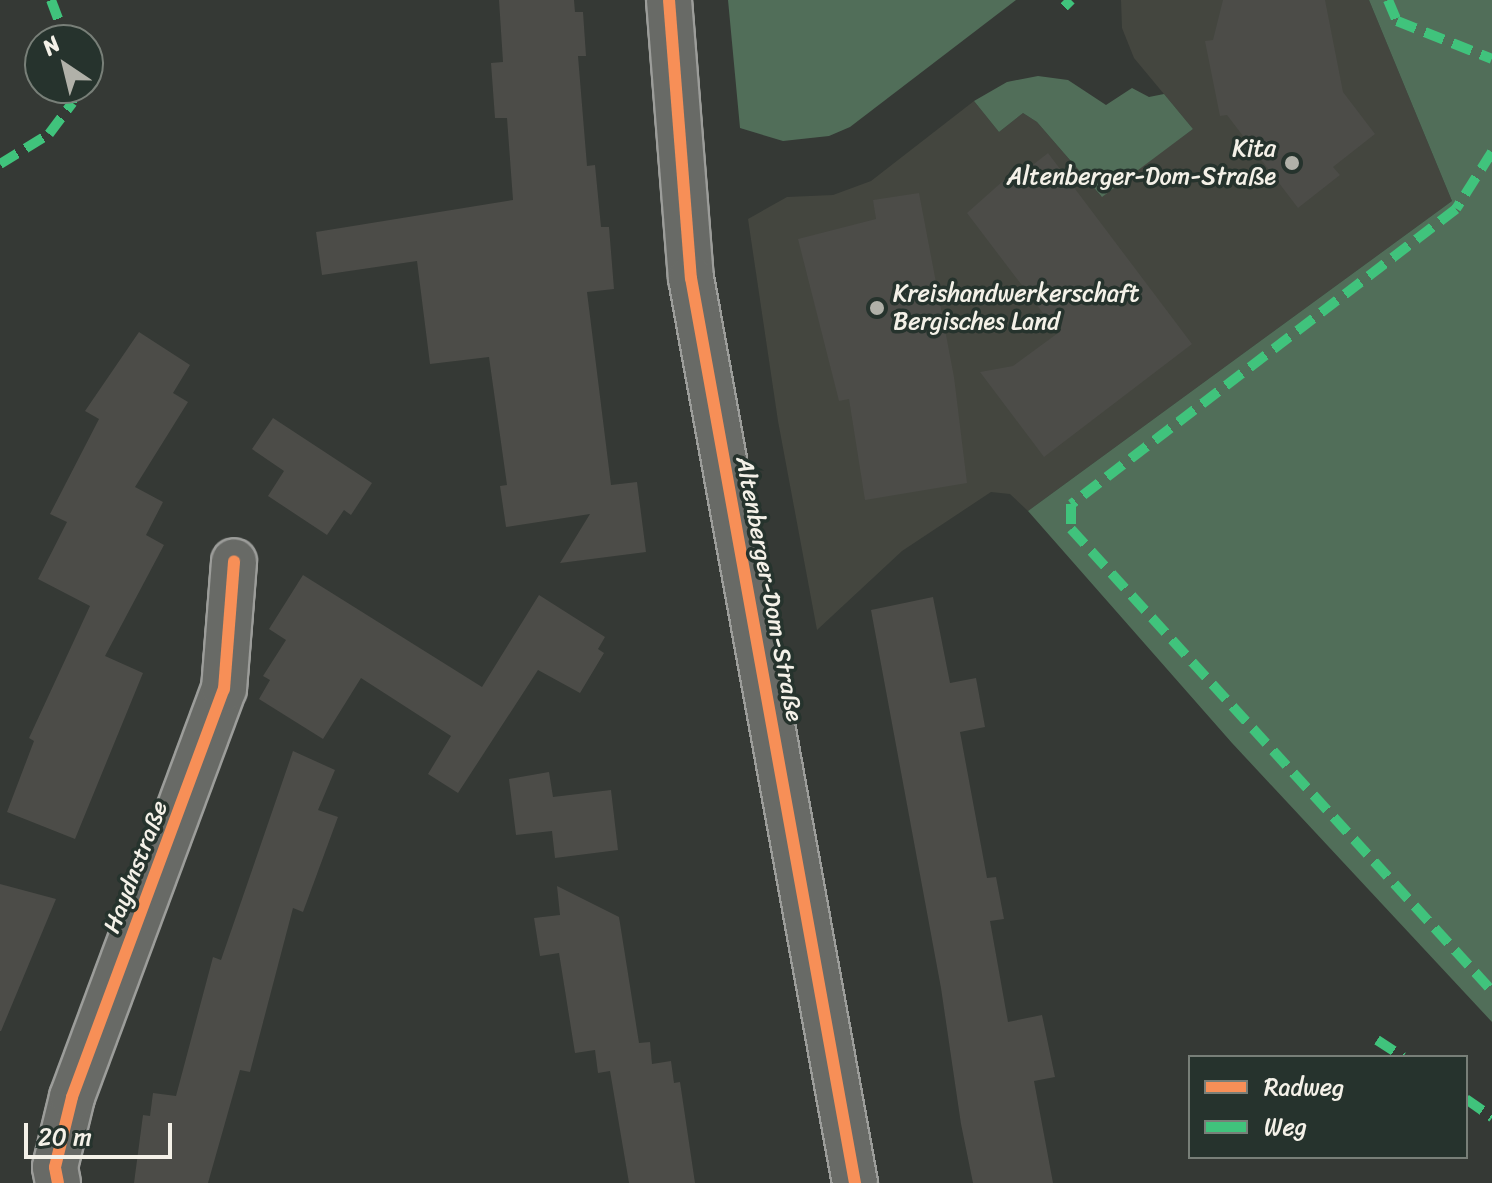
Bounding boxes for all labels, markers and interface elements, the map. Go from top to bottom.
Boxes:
north arrow [24,24,104,104]
text: N [34,25,69,66]
place label: Kita Altenberger-Dom-Straße [1007,135,1276,191]
marker: Kita Altenberger-Dom-Straße [1283,154,1301,172]
place label: Kreishandwerkerschaft Bergisches Land [893,280,1139,336]
marker: Kreishandwerkerschaft Bergisches Land [868,299,886,317]
street label: Altenberger-Dom-Straße [729,454,809,724]
street label: Haydnstraße [98,797,174,937]
legend [1188,1055,1468,1159]
text: Radweg [1264,1066,1344,1108]
text: Weg [1264,1106,1307,1148]
scale bar [28,1107,176,1157]
text: 20 m [38,1116,92,1158]

